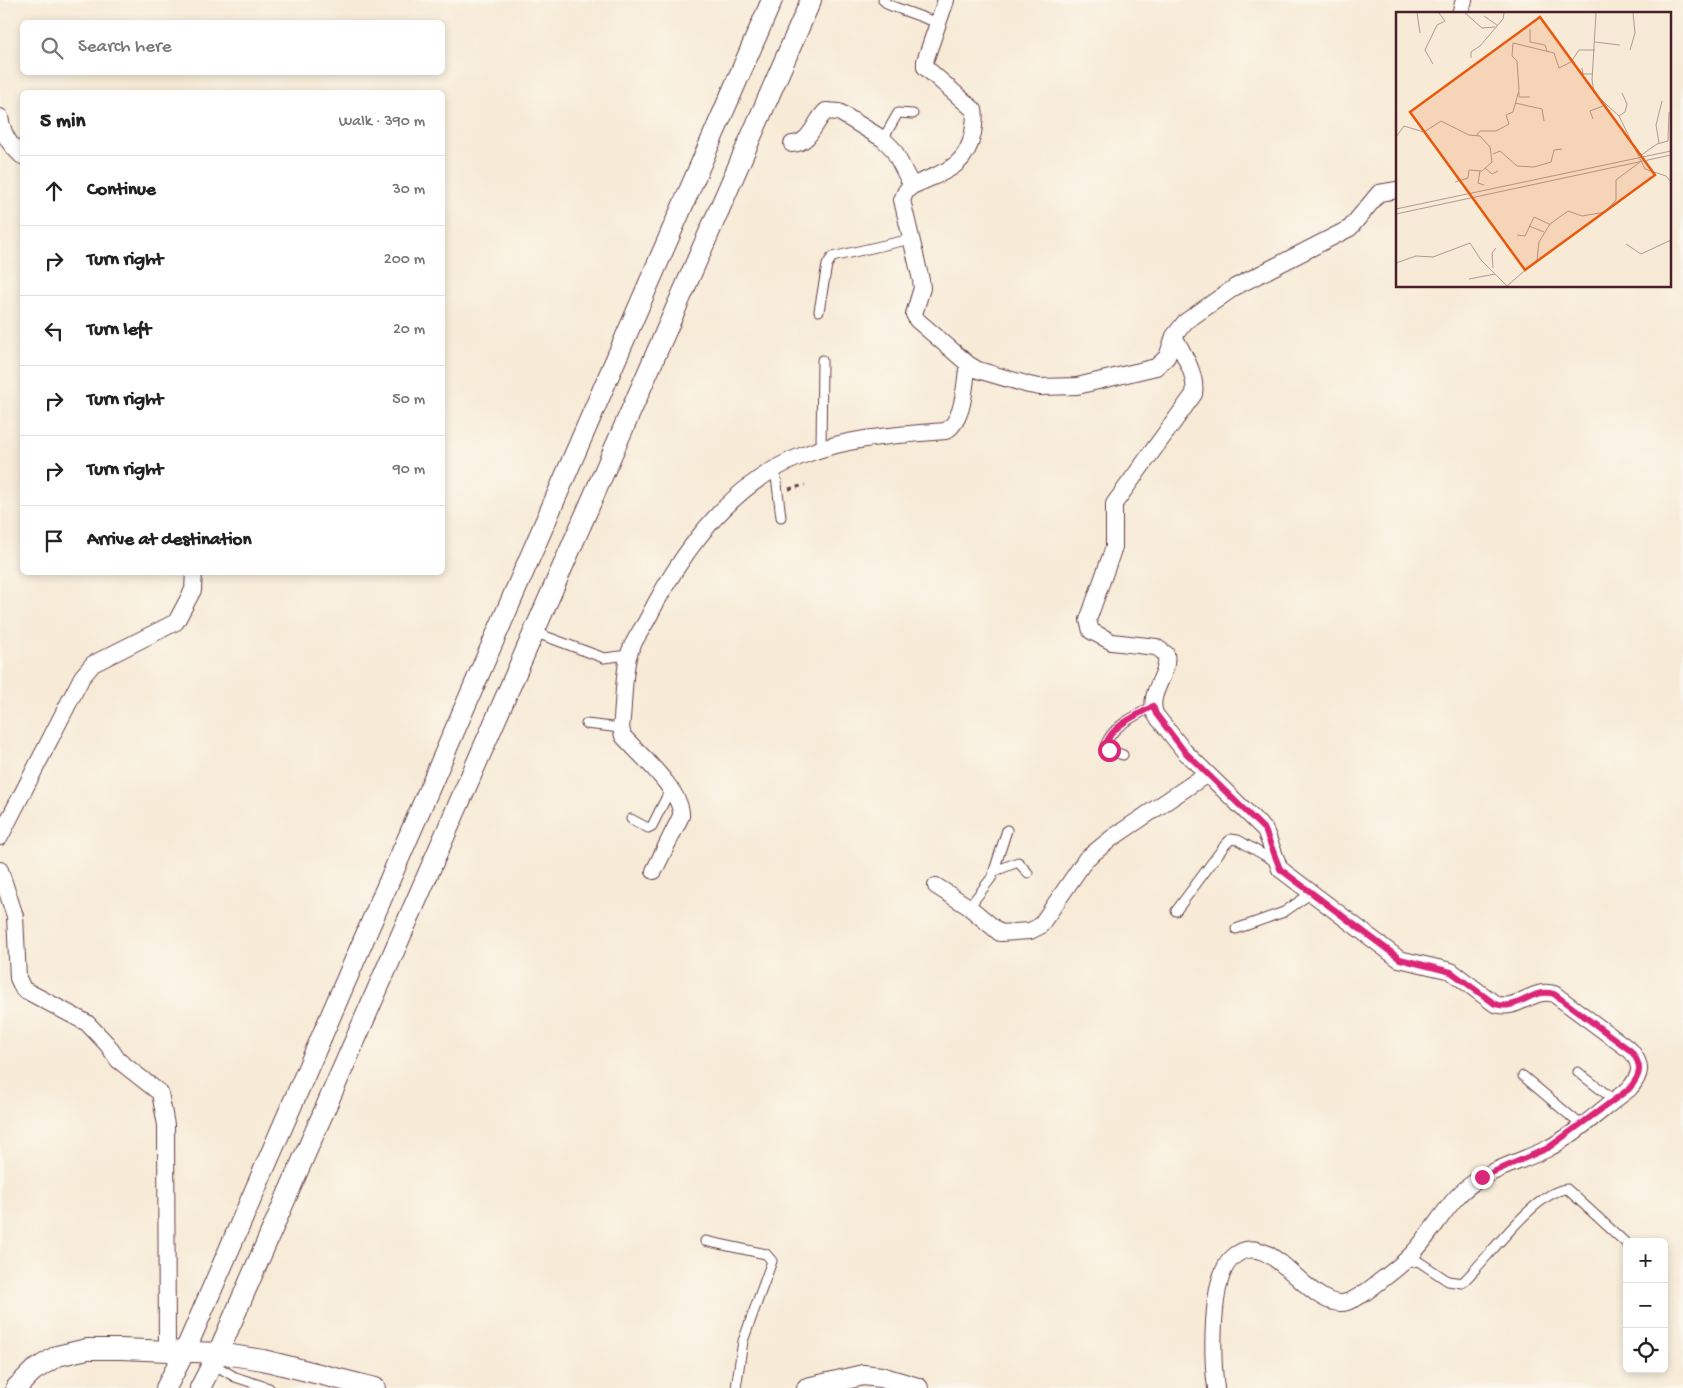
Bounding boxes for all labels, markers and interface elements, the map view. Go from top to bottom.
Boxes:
inset map [1396,12,1670,288]
search box [20,20,445,75]
icon: search [38,34,66,62]
text: Search here [78,36,172,59]
text: 5 min [40,110,85,135]
text: Walk · 390 m [339,113,425,132]
icon: ahead [40,177,68,205]
text: Continue [87,179,156,202]
text: 30 m [392,181,425,200]
icon: right [40,247,68,275]
text: Turn right [87,249,163,272]
text: 200 m [384,251,425,270]
icon: left [40,317,68,345]
text: Turn left [87,319,151,342]
text: 20 m [393,321,425,340]
icon: right [40,387,68,415]
text: Turn right [87,389,163,412]
text: 50 m [392,391,425,410]
icon: right [40,457,68,485]
text: Turn right [87,459,163,482]
text: 90 m [393,461,425,480]
icon: arrive [40,527,68,555]
text: Arrive at destination [87,529,251,552]
route start [1098,739,1121,762]
route end [1471,1166,1494,1189]
map controls [1623,1238,1668,1373]
button: + [1623,1238,1668,1283]
button: − [1623,1283,1668,1328]
button: locate [1623,1328,1668,1373]

